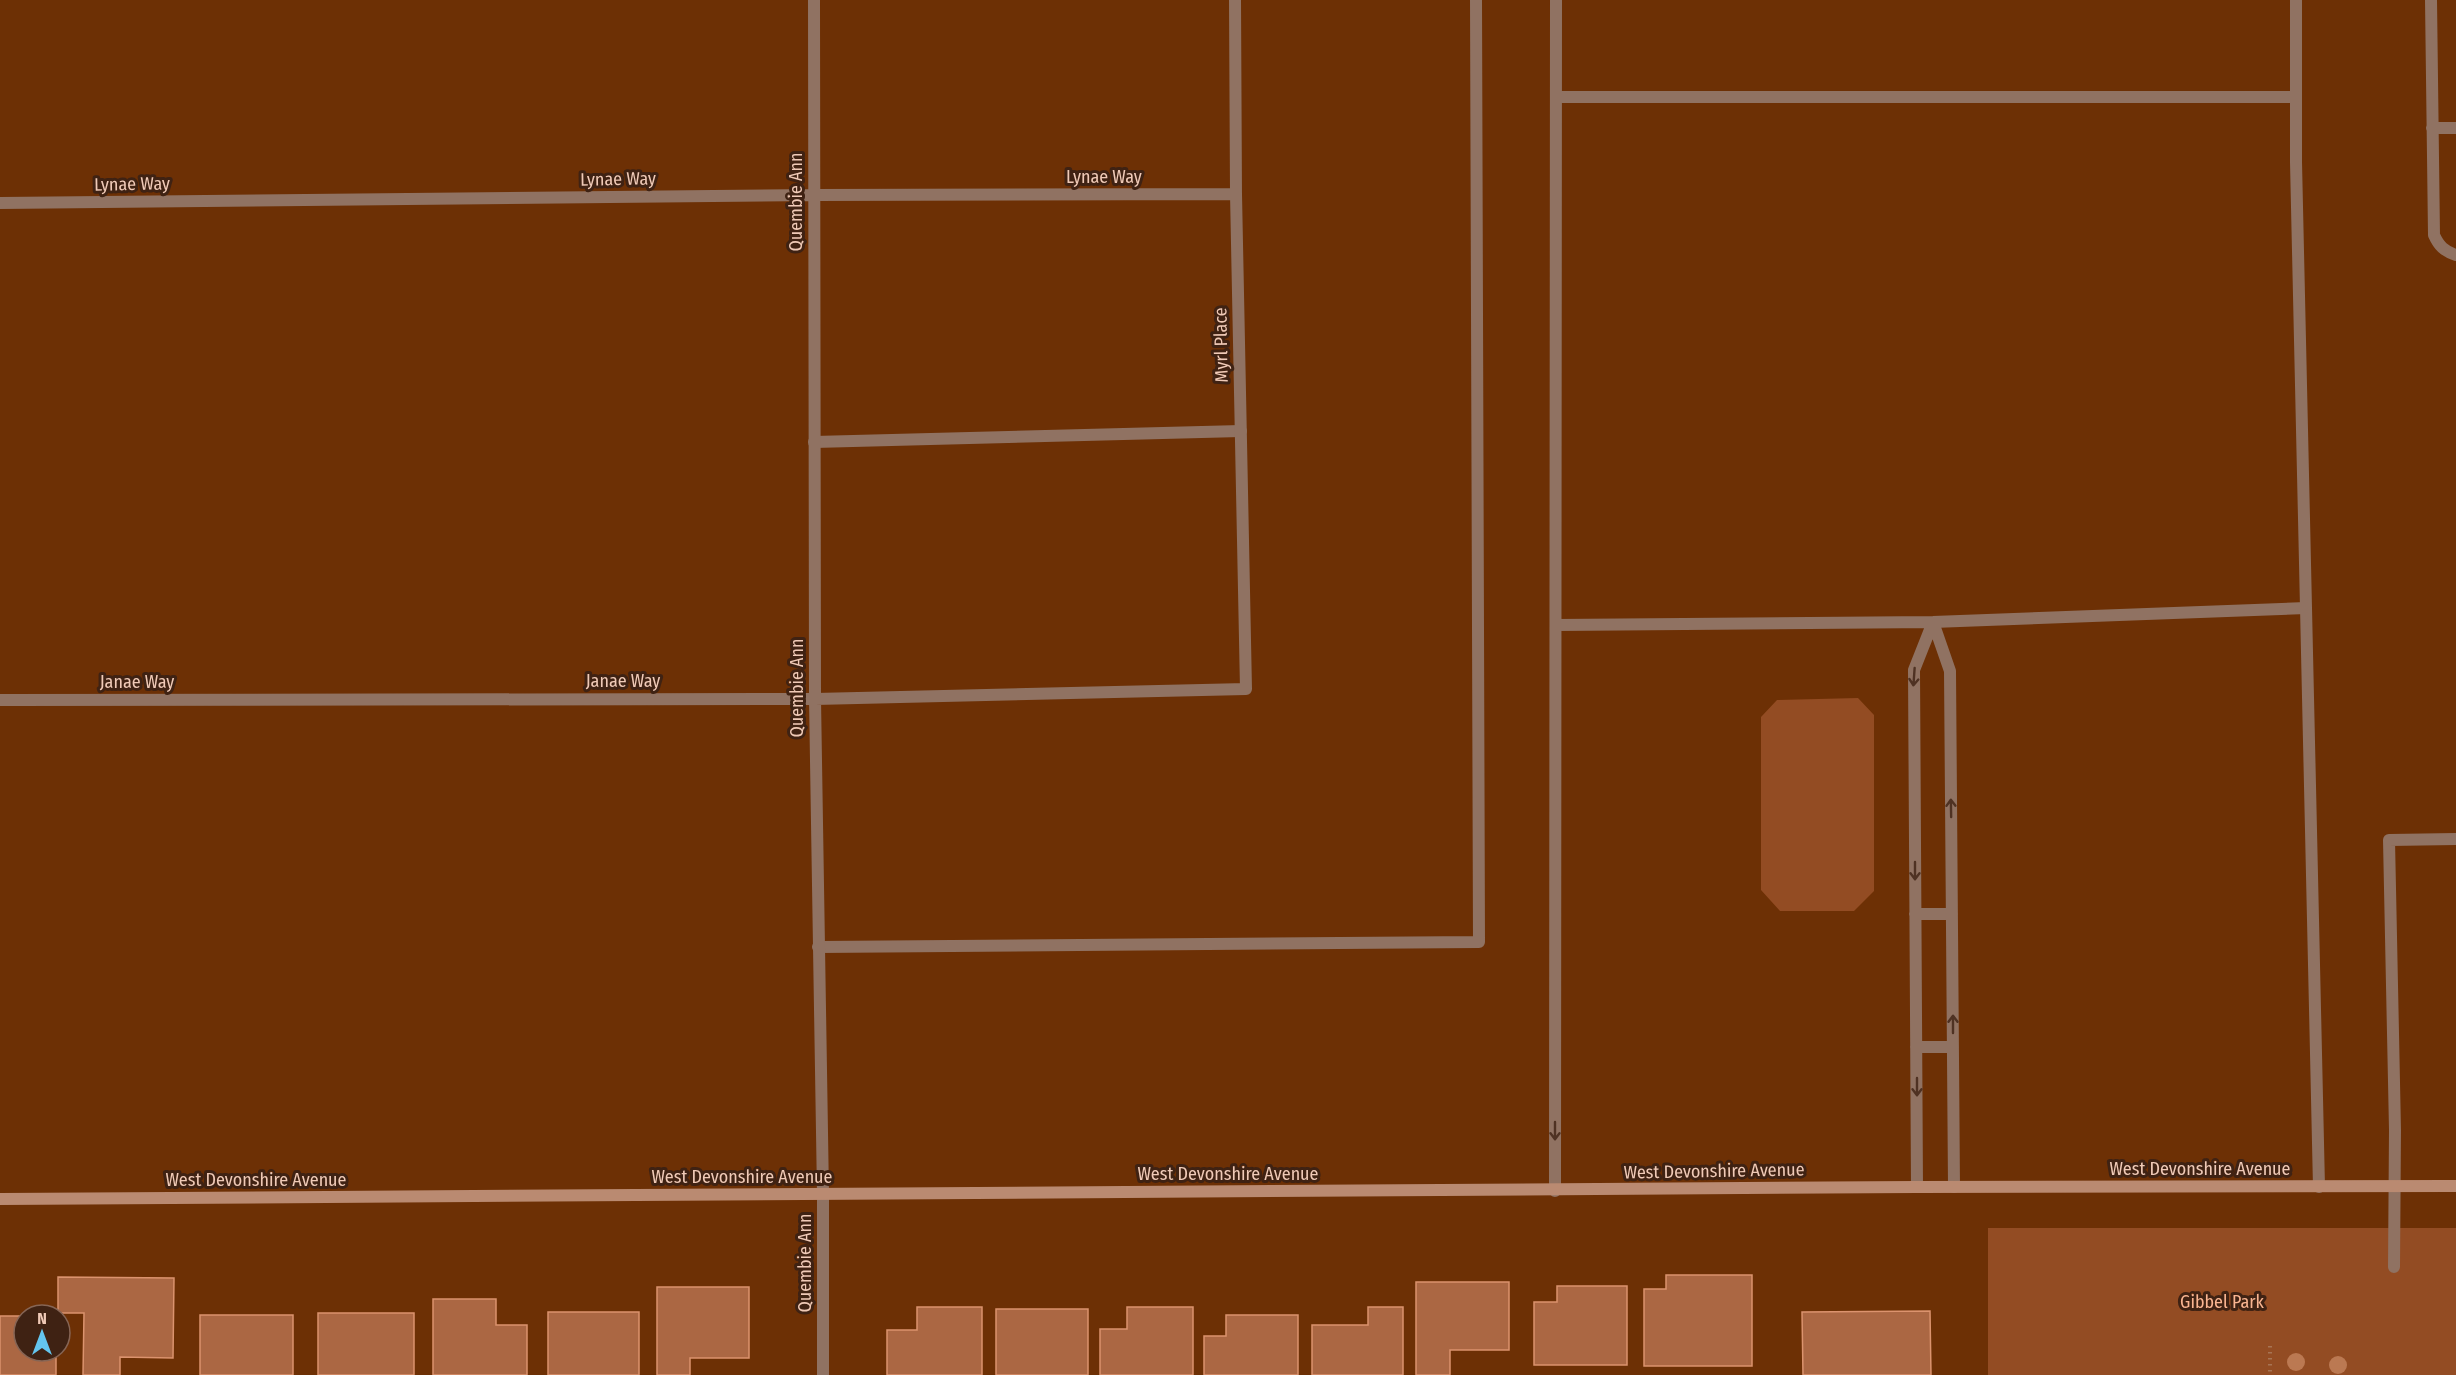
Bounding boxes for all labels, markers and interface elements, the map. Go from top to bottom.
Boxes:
street label: Quembie Ann [785,152,807,252]
street label: Lynae Way [1066,166,1142,188]
street label: Lynae Way [580,167,656,191]
street label: Lynae Way [94,172,170,196]
street label: Myrl Place [1209,307,1233,383]
street label: Quembie Ann [786,638,808,738]
one-way arrow [1909,666,1920,686]
street label: Janae Way [586,670,660,692]
street label: Janae Way [100,671,174,693]
one-way arrow [1945,798,1957,818]
one-way arrow [1909,861,1921,881]
one-way arrow [1947,1014,1959,1034]
one-way arrow [1911,1077,1922,1097]
one-way arrow [1549,1121,1561,1141]
street label: West Devonshire Avenue [1623,1158,1805,1184]
street label: West Devonshire Avenue [2110,1158,2291,1180]
street label: West Devonshire Avenue [1138,1163,1319,1185]
street label: West Devonshire Avenue [652,1166,833,1188]
street label: West Devonshire Avenue [166,1169,347,1191]
street label: Quembie Ann [794,1213,816,1313]
park label: Gibbel Park [2180,1291,2265,1313]
north arrow [12,1303,72,1363]
text: N [37,1309,47,1328]

